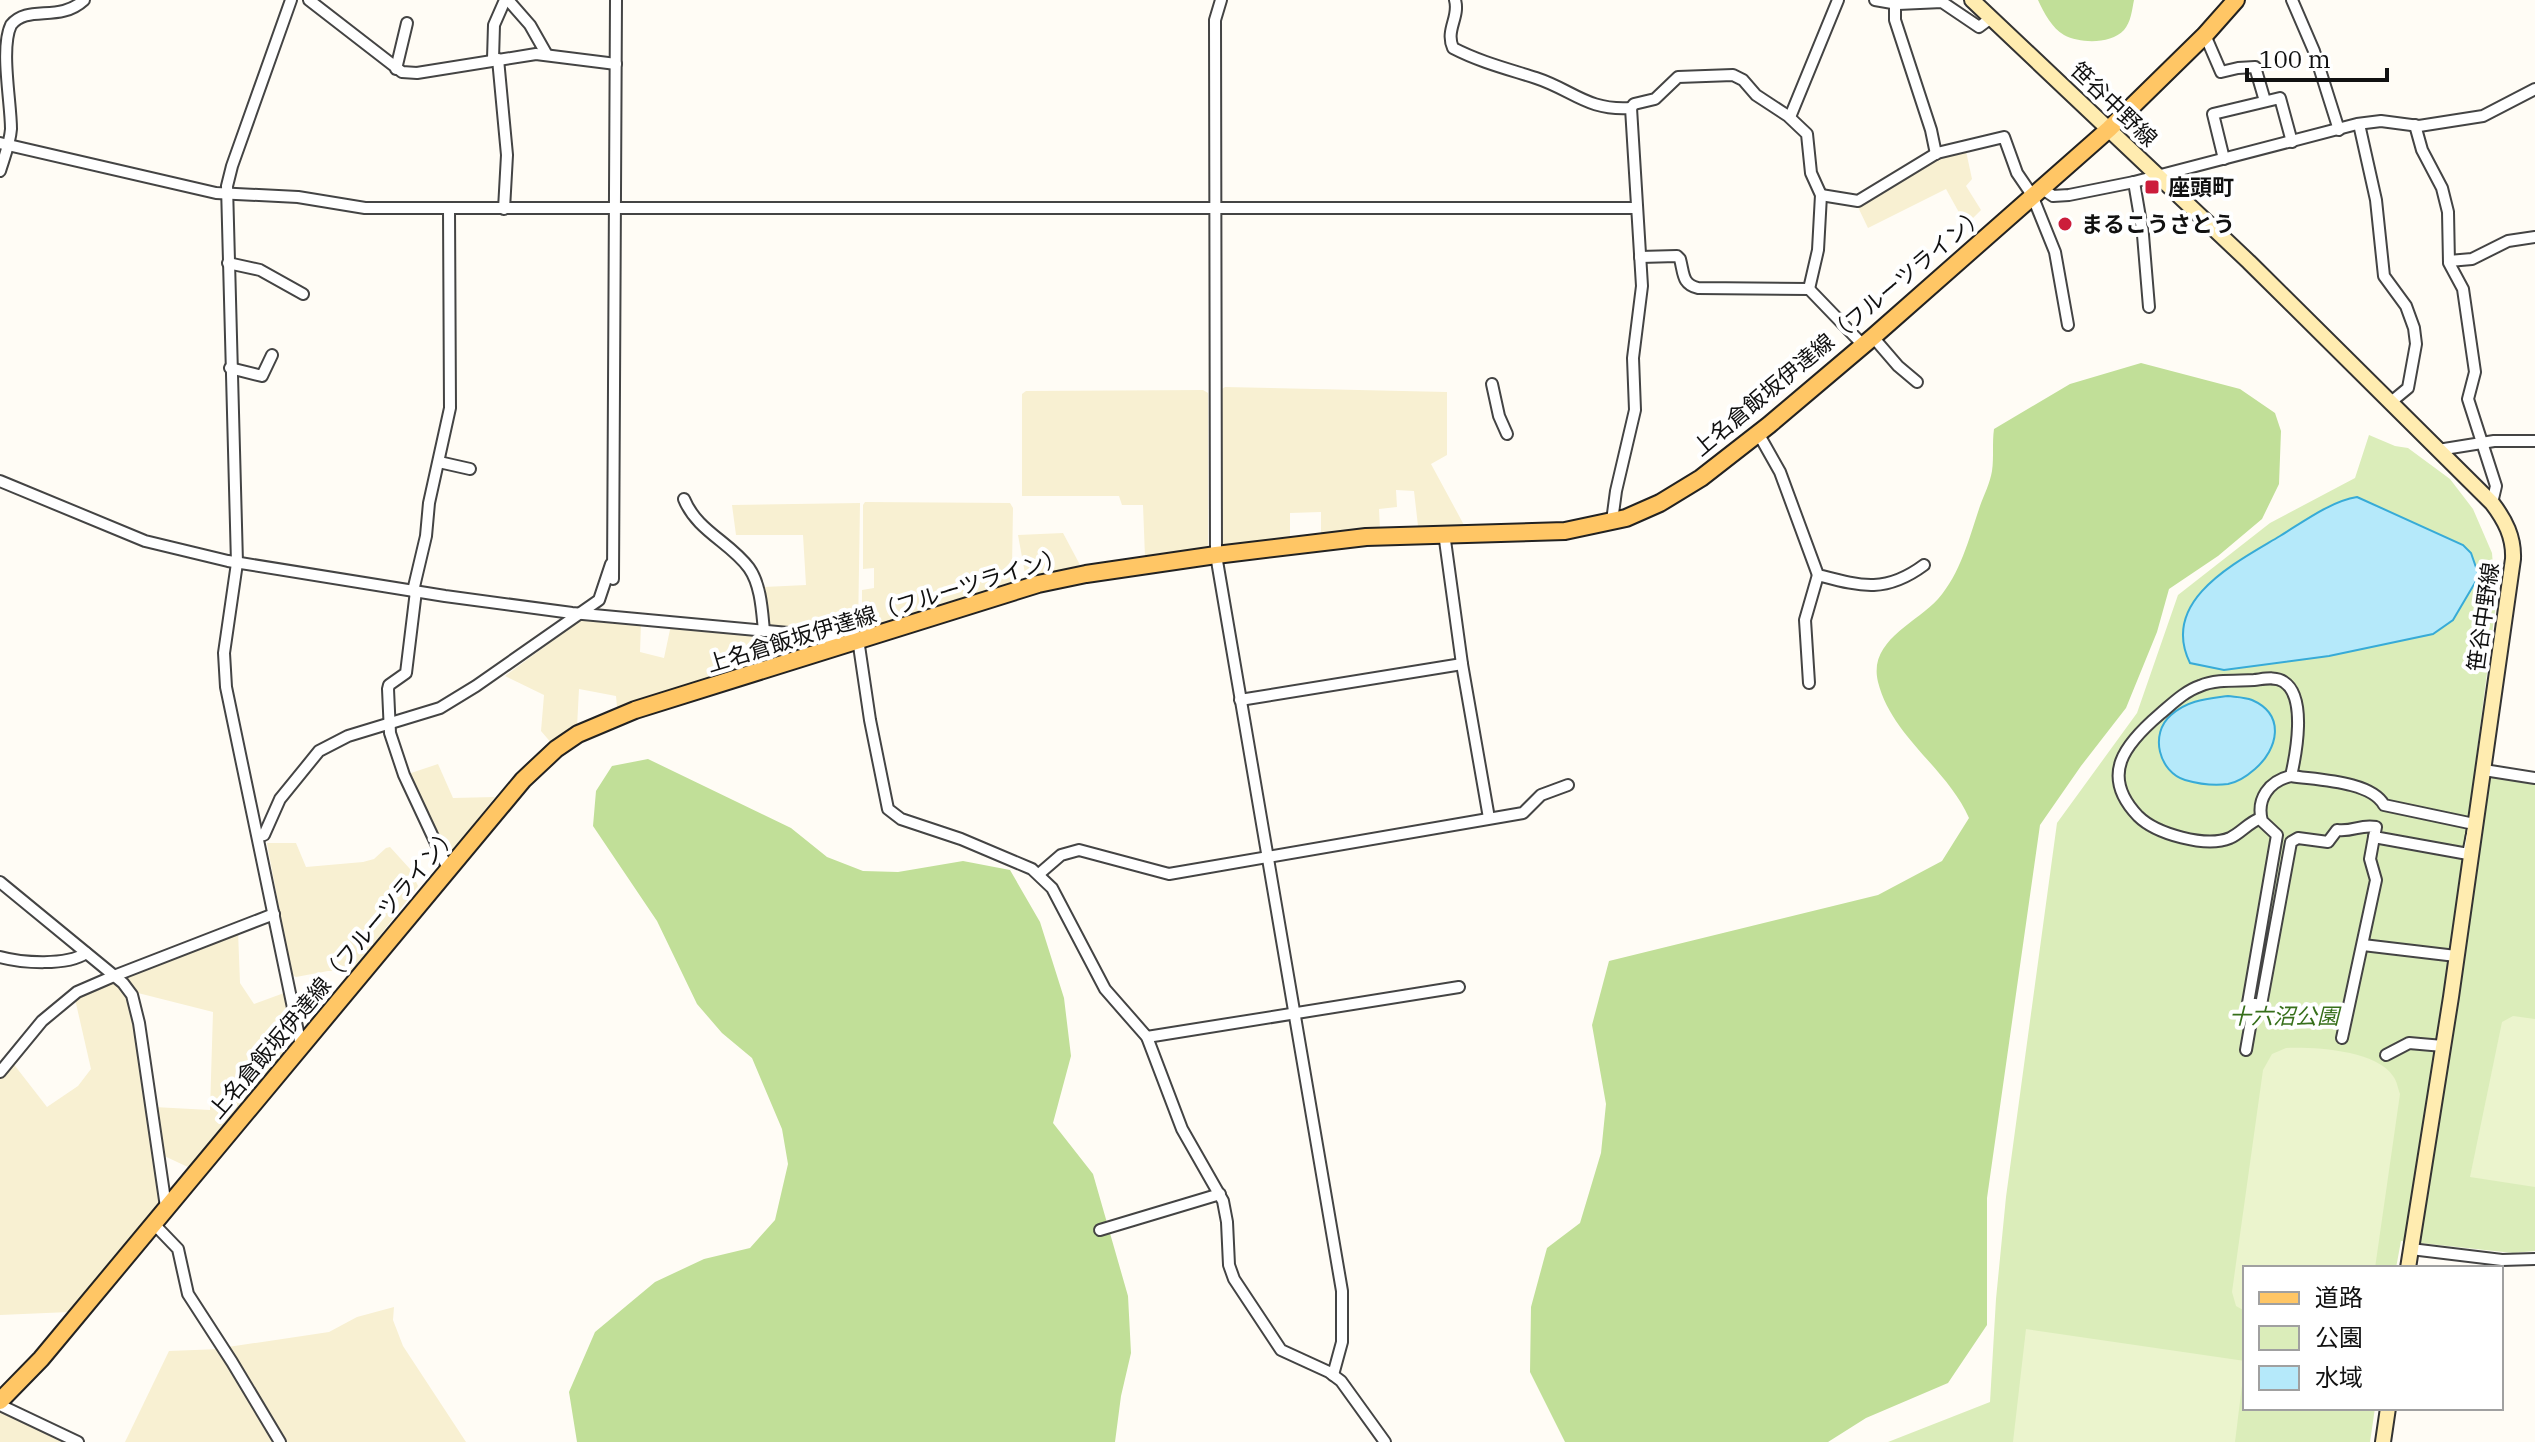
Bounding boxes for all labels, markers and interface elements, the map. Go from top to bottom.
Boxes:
scale bar [2247,32,2387,82]
text: 100 m [2259,43,2331,75]
street label: 笹谷中野線 [2065,55,2164,152]
place label: 座頭町 [2168,172,2234,201]
marker: 座頭町 [2143,178,2161,196]
street label: 上名倉飯坂伊達線（フルーツライン） [1686,199,1991,462]
place label: まるこうさとう [2081,209,2235,238]
marker: まるこうさとう [2056,215,2074,233]
street label: 上名倉飯坂伊達線（フルーツライン） [703,541,1069,678]
street label: 笹谷中野線 [2460,560,2505,673]
street label: 上名倉飯坂伊達線（フルーツライン） [201,819,464,1124]
park label: 十六沼公園 [2229,1001,2342,1030]
legend [2243,1266,2503,1410]
text: 道路 [2315,1281,2363,1313]
text: 公園 [2315,1321,2363,1353]
text: 水域 [2315,1361,2363,1393]

